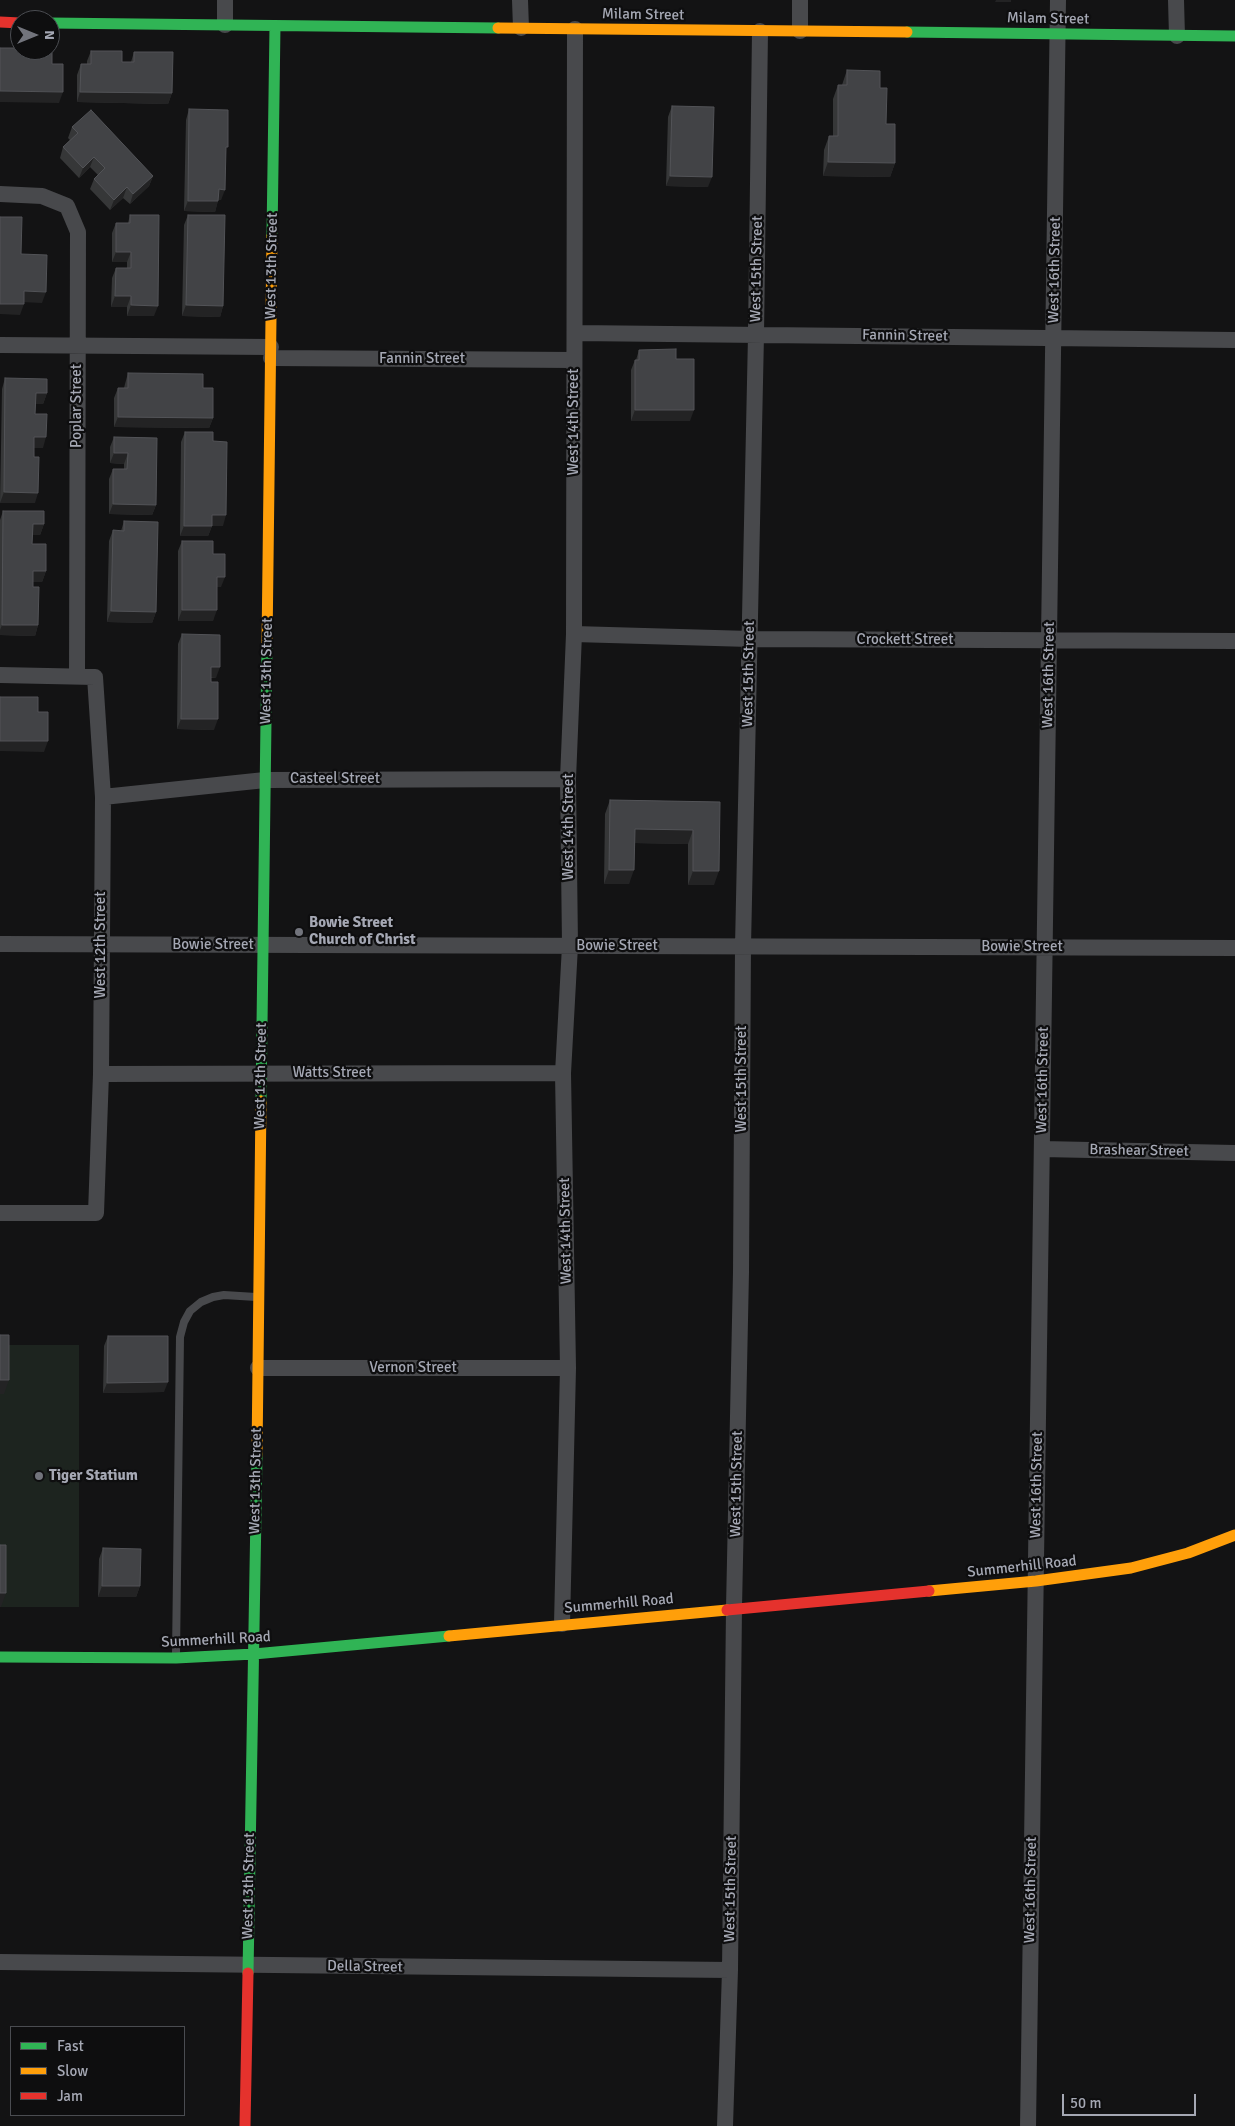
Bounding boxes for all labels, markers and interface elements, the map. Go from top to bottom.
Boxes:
street label: Milam Street [602,5,684,25]
street label: Milam Street [1007,9,1089,29]
north arrow [10,10,60,60]
text: N [41,30,58,40]
street label: West 13th Street [262,212,282,320]
street label: West 15th Street [747,215,767,323]
street label: West 16th Street [1045,216,1065,324]
street label: Fannin Street [862,326,948,346]
street label: Fannin Street [379,350,465,368]
street label: Poplar Street [68,364,86,448]
street label: West 14th Street [565,369,583,475]
street label: West 13th Street [257,617,277,725]
street label: West 15th Street [739,620,759,728]
street label: West 16th Street [1039,621,1059,729]
street label: Crockett Street [857,631,953,649]
street label: Casteel Street [290,770,380,788]
street label: West 14th Street [560,774,578,880]
street label: West 12th Street [92,892,110,998]
place label: Bowie Street Church of Christ [309,914,416,949]
marker: Bowie Street Church of Christ [293,926,305,938]
street label: Bowie Street [172,936,254,954]
street label: Bowie Street [576,937,658,955]
street label: Bowie Street [981,938,1063,956]
street label: West 13th Street [251,1022,271,1130]
street label: West 15th Street [733,1026,751,1132]
street label: West 16th Street [1033,1026,1053,1134]
street label: Watts Street [292,1064,372,1082]
street label: Brashear Street [1089,1141,1189,1161]
street label: West 14th Street [556,1177,576,1285]
street label: Vernon Street [369,1359,457,1377]
street label: West 13th Street [246,1427,266,1535]
street label: West 15th Street [727,1430,747,1538]
street label: West 16th Street [1027,1431,1047,1539]
place label: Tiger Statium [49,1467,138,1485]
marker: Tiger Statium [33,1470,45,1482]
street label: Summerhill Road [966,1552,1078,1582]
street label: Summerhill Road [564,1590,674,1618]
street label: Summerhill Road [161,1628,271,1652]
street label: West 13th Street [239,1832,259,1940]
street label: West 15th Street [721,1835,741,1943]
street label: West 16th Street [1021,1836,1041,1944]
street label: Della Street [327,1957,403,1977]
legend [10,2026,185,2116]
text: Fast [57,2037,84,2055]
text: Slow [57,2062,88,2080]
scale bar [1065,2084,1199,2116]
text: Jam [57,2087,83,2105]
text: 50 m [1070,2094,1101,2112]

